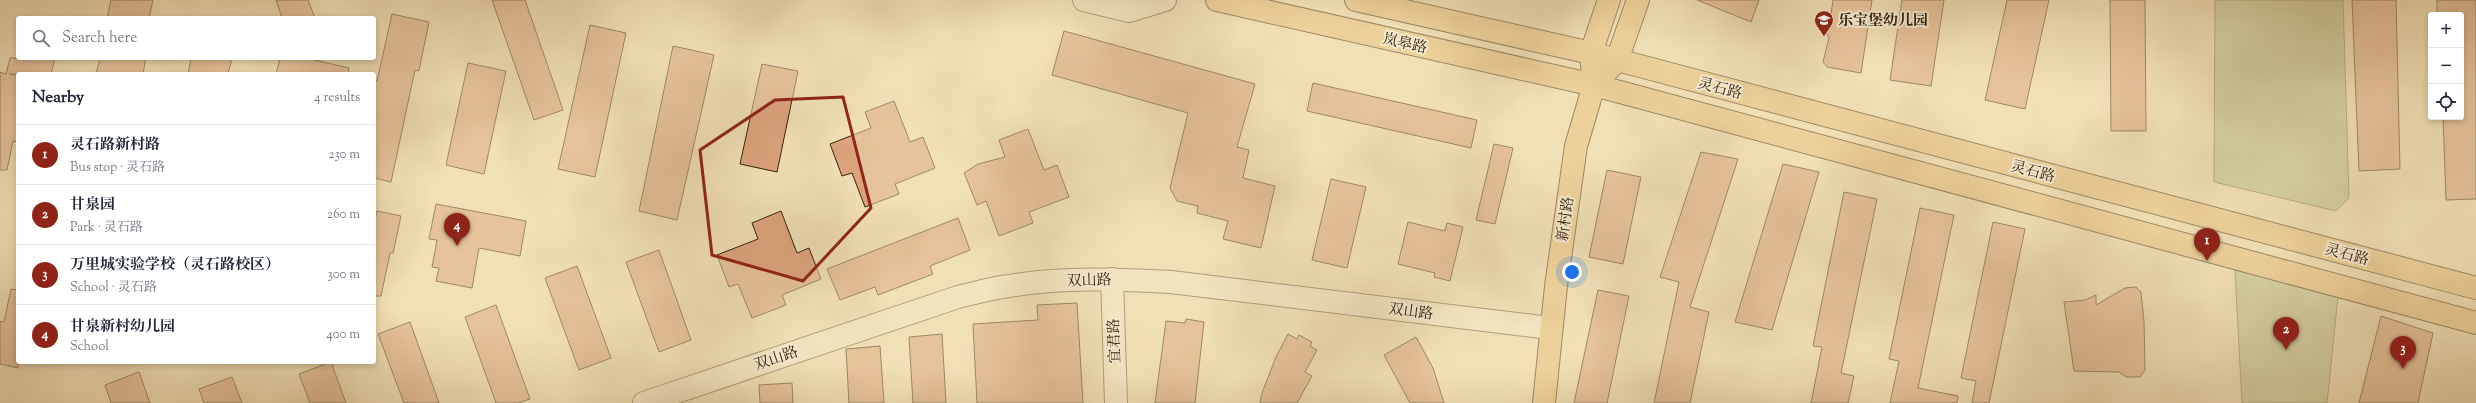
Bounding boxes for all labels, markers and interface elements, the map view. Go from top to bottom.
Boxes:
school or university icon: 乐宝堡幼儿园 [1813,9,1835,37]
place label: 乐宝堡幼儿园 [1838,11,1928,32]
map controls [2428,12,2464,120]
button: + [2428,12,2464,48]
search box [16,16,376,60]
icon: search [30,27,52,49]
text: Search here [62,28,137,49]
street label: 岚皋路 [1380,29,1429,60]
button: − [2428,48,2464,84]
street label: 灵石路 [1695,73,1744,105]
button: locate [2428,84,2464,120]
text: Nearby [32,86,84,110]
text: 4 results [314,89,360,107]
text: 灵石路新村路 [70,135,160,156]
text: 1 [43,146,47,164]
text: 230 m [328,146,360,164]
street label: 灵石路 [2008,156,2057,188]
text: Bus stop · 灵石路 [70,159,165,177]
text: 甘泉园 [70,195,115,216]
street label: 新村路 [1553,195,1580,243]
text: 2 [42,206,48,224]
text: 260 m [327,206,360,224]
pin: 4 [444,213,470,246]
text: Park · 灵石路 [70,219,143,237]
pin: 1 [2194,228,2220,261]
street label: 灵石路 [2322,239,2371,271]
text: 万里城实验学校（灵石路校区） [70,255,280,276]
your location [1562,262,1582,282]
text: 3 [42,266,48,284]
text: 300 m [328,266,360,284]
street label: 双山路 [1066,270,1112,293]
text: School · 灵石路 [70,279,157,297]
street label: 双山路 [1387,299,1434,326]
text: 甘泉新村幼儿园 [70,317,175,338]
pin: 2 [2273,317,2299,350]
street label: 宜君路 [1104,318,1127,364]
text: 4 [42,326,48,344]
text: 400 m [326,326,360,344]
pin: 3 [2390,336,2416,369]
text: School [70,338,109,356]
street label: 双山路 [752,342,801,377]

